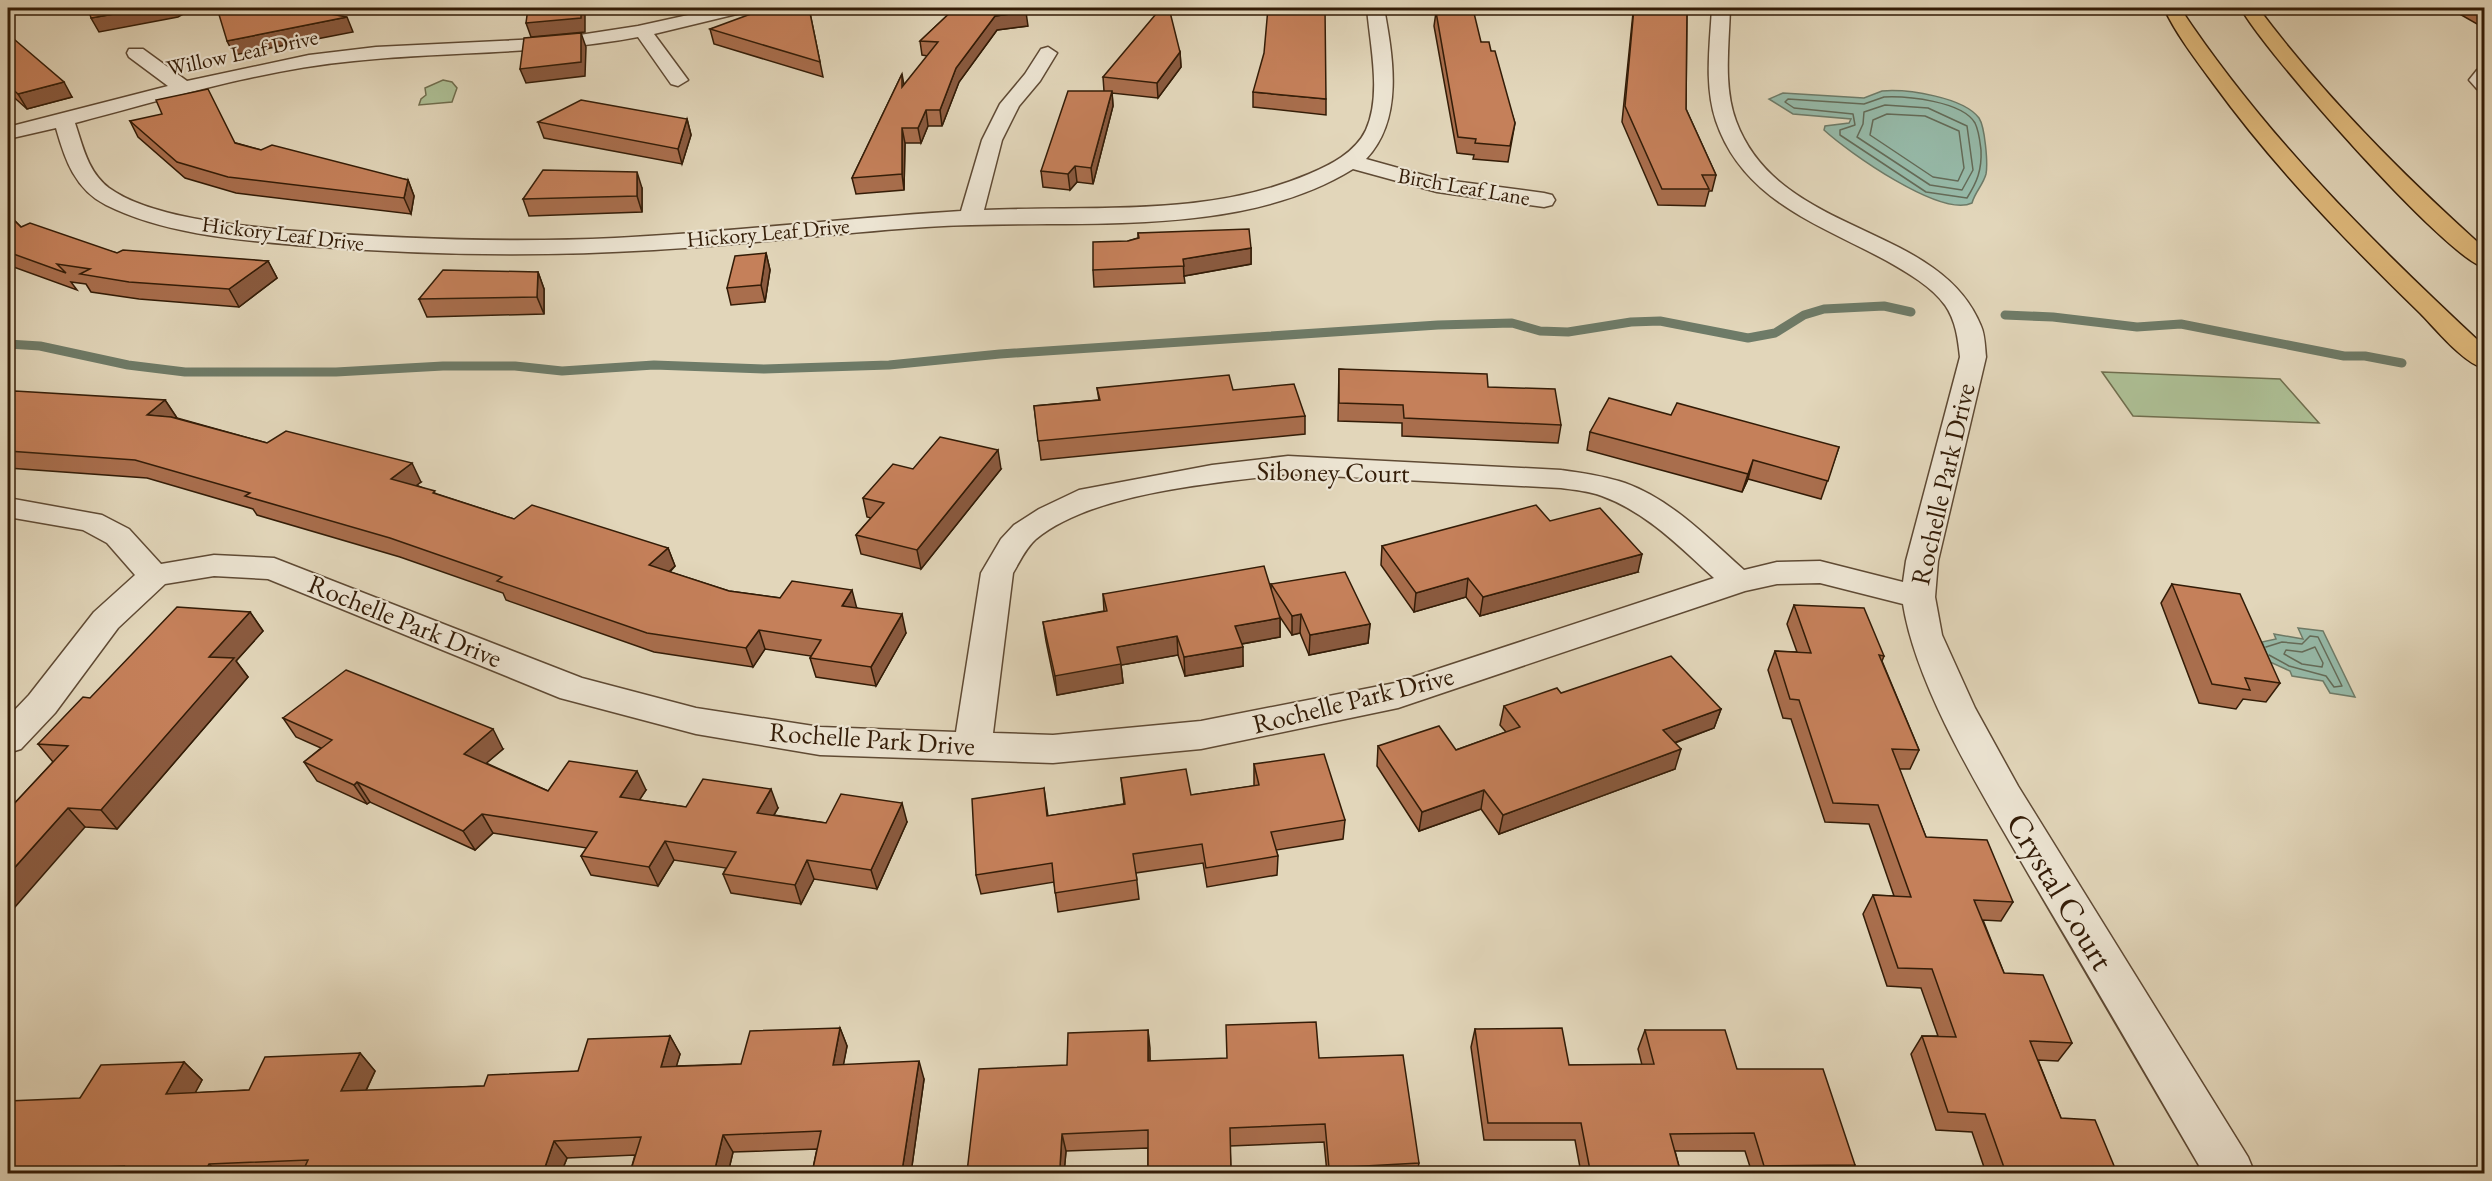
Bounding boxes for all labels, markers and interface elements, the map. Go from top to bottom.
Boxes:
street label: Willow Leaf Drive [164,22,321,83]
street label: Birch Leaf Lane [1396,161,1533,212]
street label: Hickory Leaf Drive [200,209,366,258]
street label: Hickory Leaf Drive [685,211,851,254]
street label: Rochelle Park Drive [1902,380,1983,588]
street label: Siboney Court [1256,453,1410,490]
street label: Rochelle Park Drive [303,566,507,675]
street label: Rochelle Park Drive [1249,658,1457,741]
street label: Rochelle Park Drive [768,714,976,763]
street label: Crystal Court [1997,805,2125,978]

